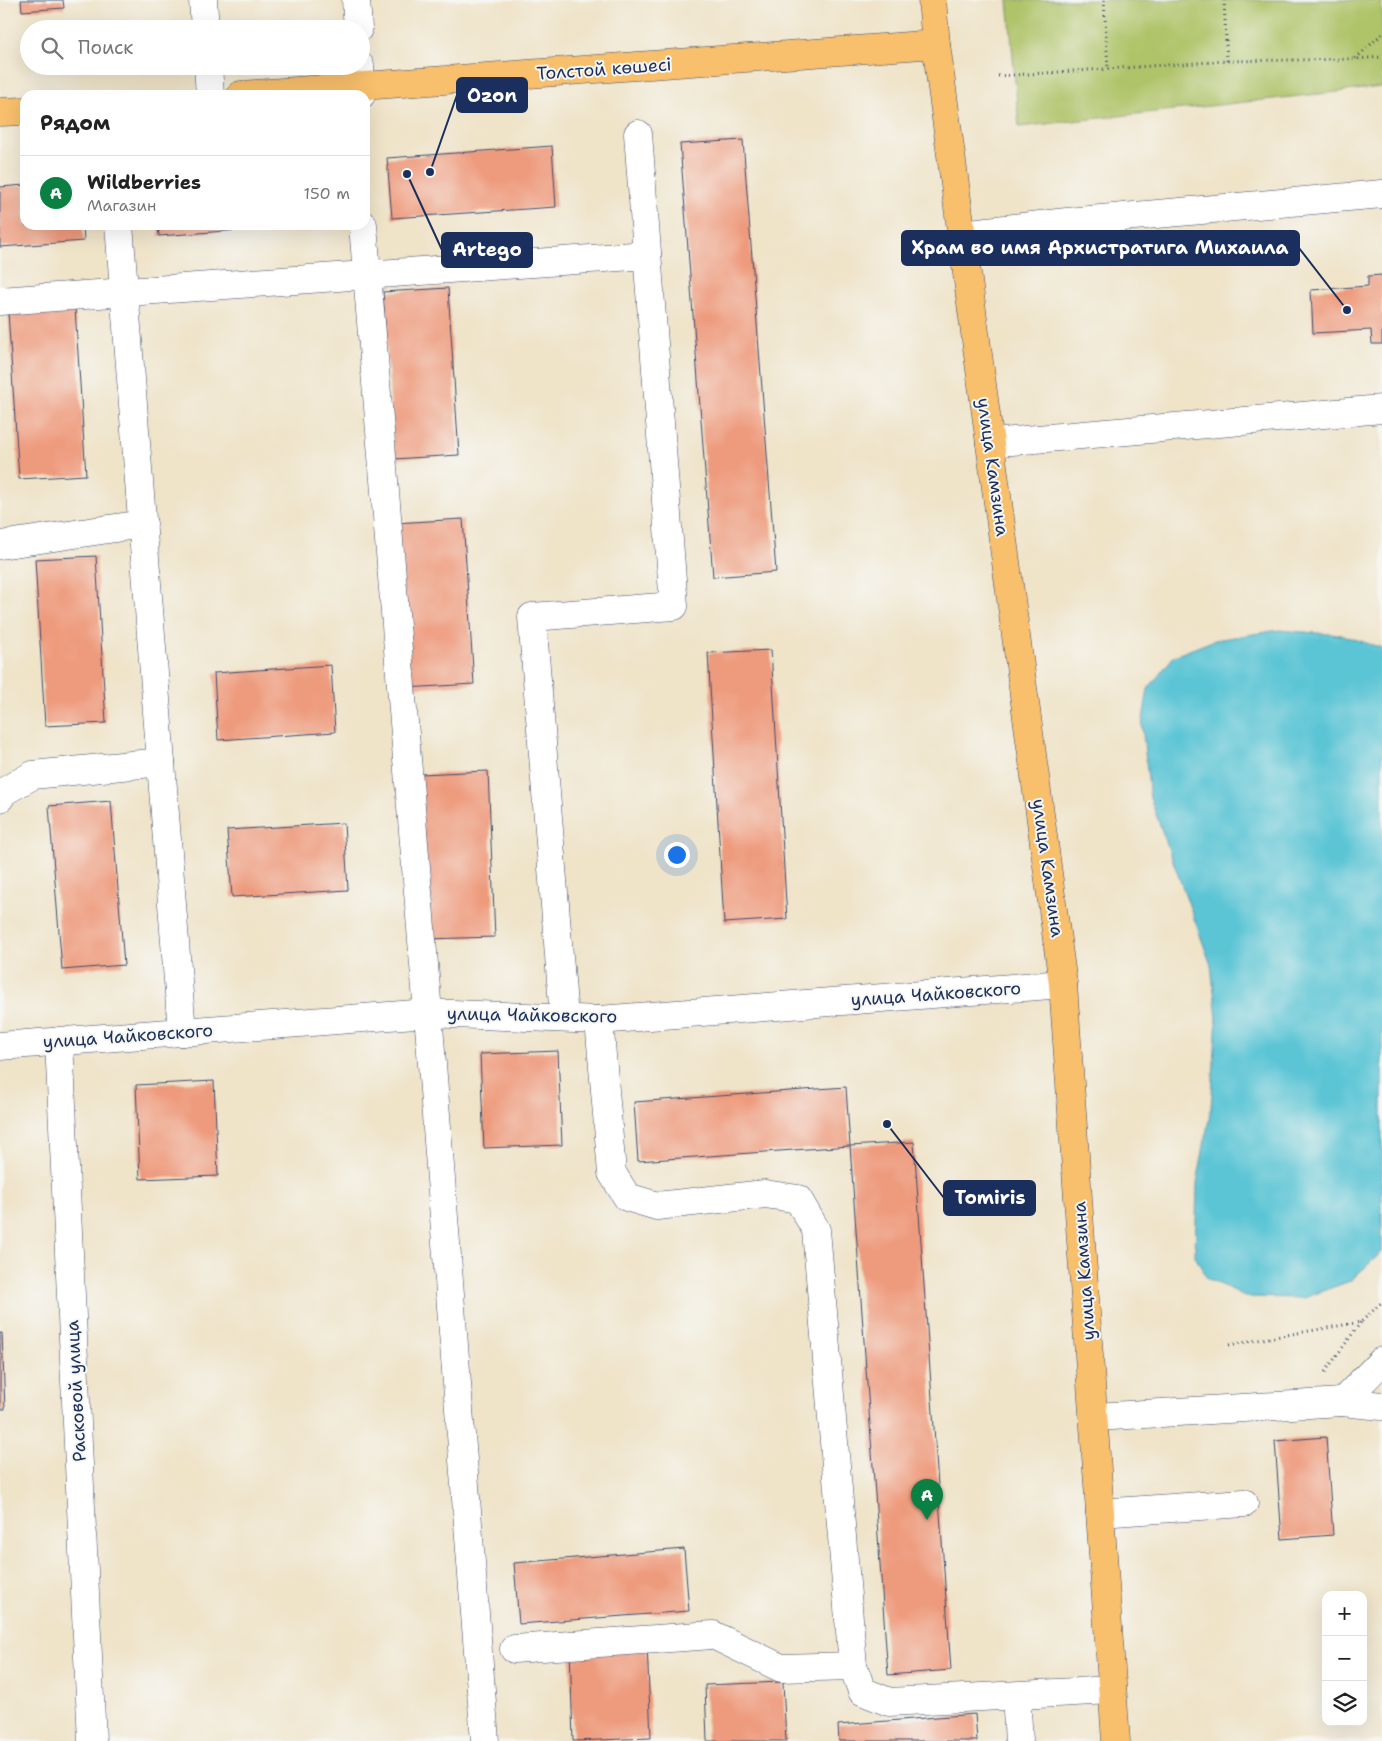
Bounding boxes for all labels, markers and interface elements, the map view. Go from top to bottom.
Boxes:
search box [20,20,370,75]
icon: search [38,34,66,62]
text: Поиск [78,35,133,60]
street label: Толстой көшесі [536,52,672,86]
callout: Ozon [457,78,527,112]
text: Ozon [467,83,517,108]
text: Рядом [40,109,110,137]
text: Wildberries [87,170,201,195]
text: A [50,183,62,204]
text: 150 m [303,183,350,204]
text: Магазин [87,195,156,216]
callout: Храм во имя Архистратига Михаила [902,231,1299,265]
callout: Artego [442,233,532,267]
text: Храм во имя Архистратига Михаила [912,235,1288,260]
text: Artego [452,237,522,262]
street label: улица Камзина [971,396,1015,538]
street label: улица Камзина [1026,797,1070,939]
your location [664,842,690,868]
street label: улица Чайковского [850,976,1022,1012]
street label: улица Чайковского [447,1002,617,1028]
street label: улица Чайковского [42,1018,214,1054]
callout: Tomiris [944,1181,1035,1215]
text: Tomiris [955,1185,1025,1210]
street label: улица Камзина [1067,1201,1101,1341]
street label: Расковой улица [60,1319,92,1463]
pin: A [911,1479,943,1520]
map controls [1322,1591,1367,1726]
button: + [1322,1591,1367,1636]
button: − [1322,1636,1367,1681]
button: layers [1322,1681,1367,1726]

